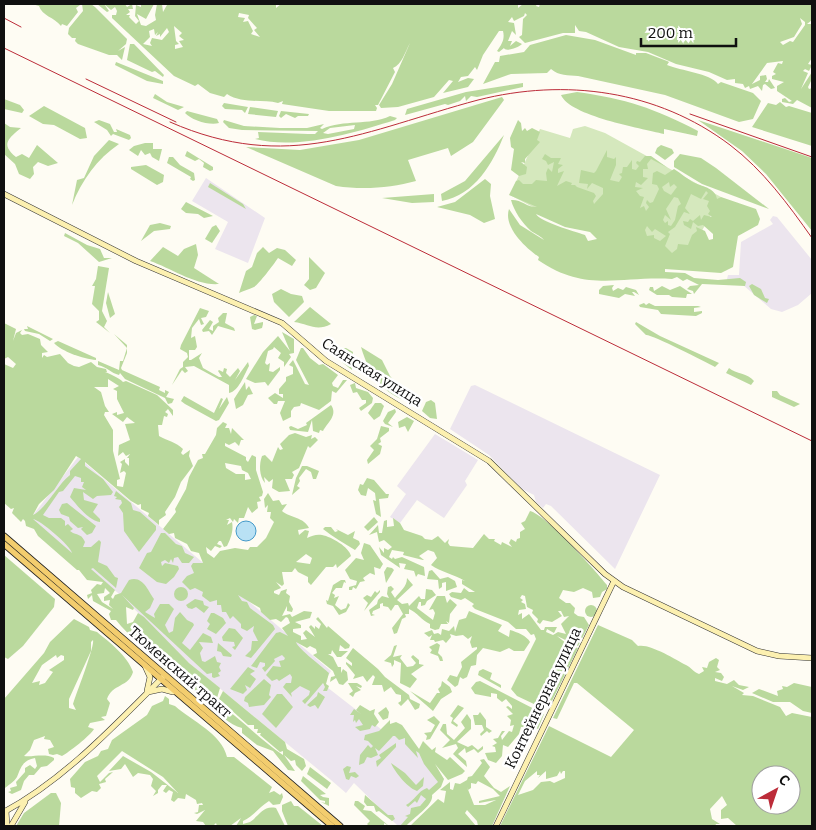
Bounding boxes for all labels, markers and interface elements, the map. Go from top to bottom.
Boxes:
scale bar [641,15,736,47]
text: 200 m [648,24,693,42]
street label: Саянская улица [318,334,426,410]
street label: Тюменский тракт [125,623,235,722]
street label: Контейнерная улица [501,625,585,771]
north arrow [751,765,801,815]
text: С [775,771,793,790]

